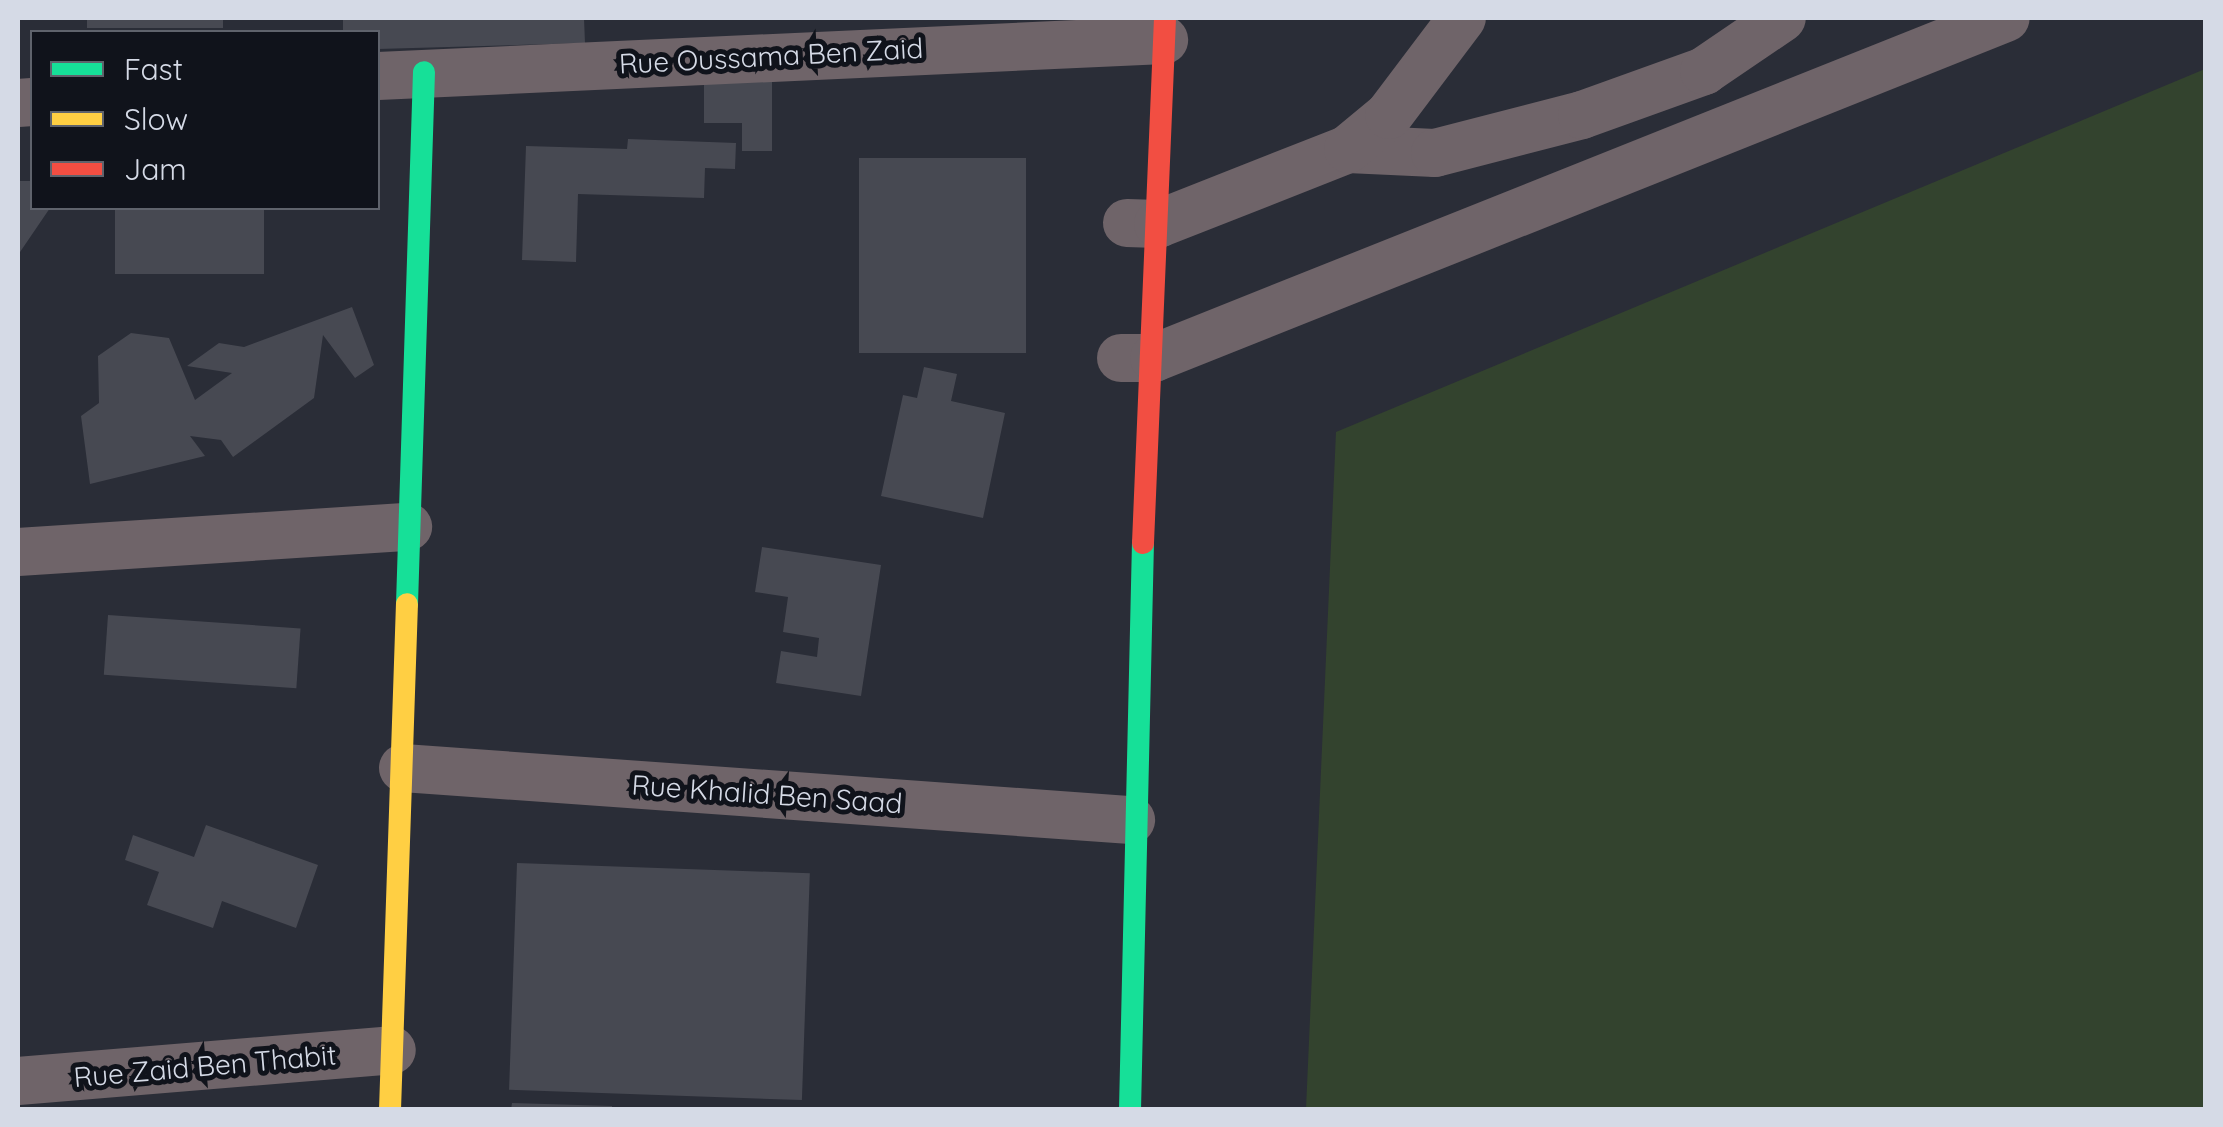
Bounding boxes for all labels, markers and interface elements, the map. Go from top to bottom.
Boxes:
legend [30,30,380,210]
street label: Rue Oussama Ben Zaid [618,31,924,81]
text: Fast [124,50,183,88]
text: Slow [124,100,188,138]
text: Jam [124,150,187,188]
street label: Rue Khalid Ben Saad [630,768,904,820]
street label: Rue Zaid Ben Thabit [72,1038,338,1094]

